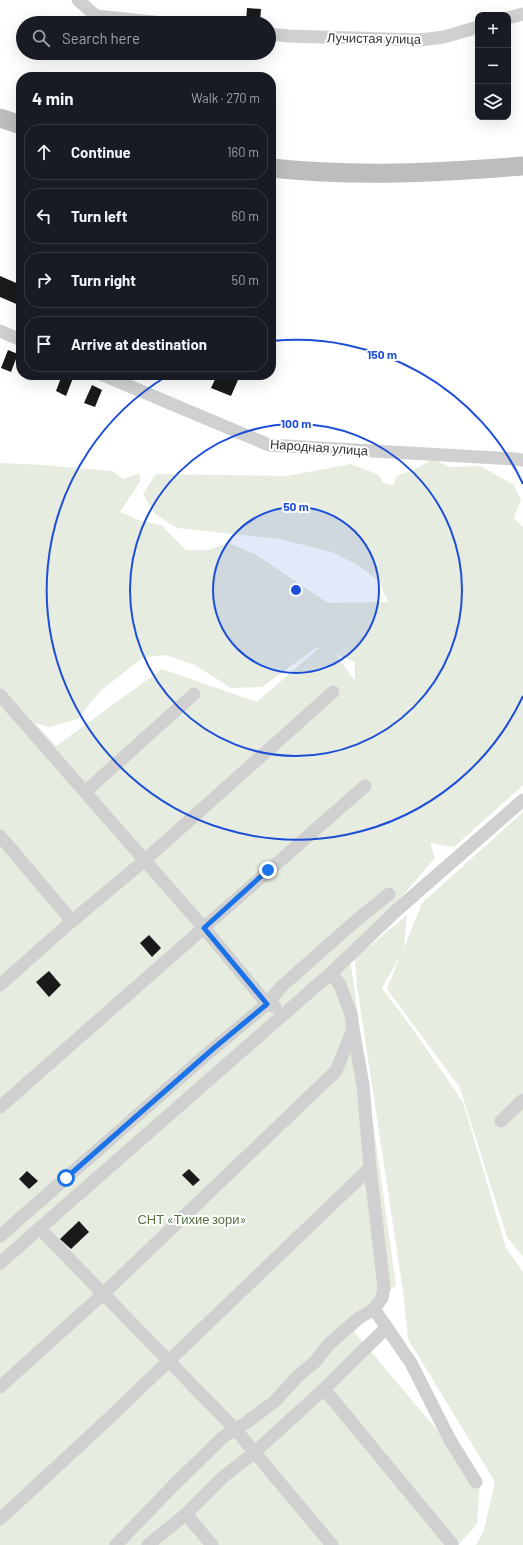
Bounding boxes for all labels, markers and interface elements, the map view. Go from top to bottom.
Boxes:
map controls [475,12,511,120]
button: + [475,12,511,48]
search box [16,16,276,60]
icon: search [30,27,52,49]
text: Search here [62,29,140,47]
street label: Лучистая улица [327,29,422,47]
button: − [475,48,511,84]
button: layers [475,84,511,120]
text: 4 min [32,88,74,108]
text: Walk · 270 m [191,90,260,106]
icon: ahead [33,141,55,163]
text: Continue [71,143,131,161]
text: 160 m [227,144,259,160]
icon: left [33,205,55,227]
text: Turn left [71,207,127,225]
text: 60 m [232,208,259,224]
icon: right [33,269,55,291]
text: Turn right [71,271,136,289]
text: 50 m [232,272,259,288]
icon: arrive [33,333,55,355]
text: Arrive at destination [71,335,207,353]
text: 150 m [367,347,397,361]
text: 100 m [281,416,311,430]
street label: Народная улица [269,436,369,458]
text: 50 m [283,499,309,513]
centre of rings [289,583,303,597]
route end [259,861,277,879]
route start [57,1169,75,1187]
park label: СНТ «Тихие зори» [137,1211,247,1227]

